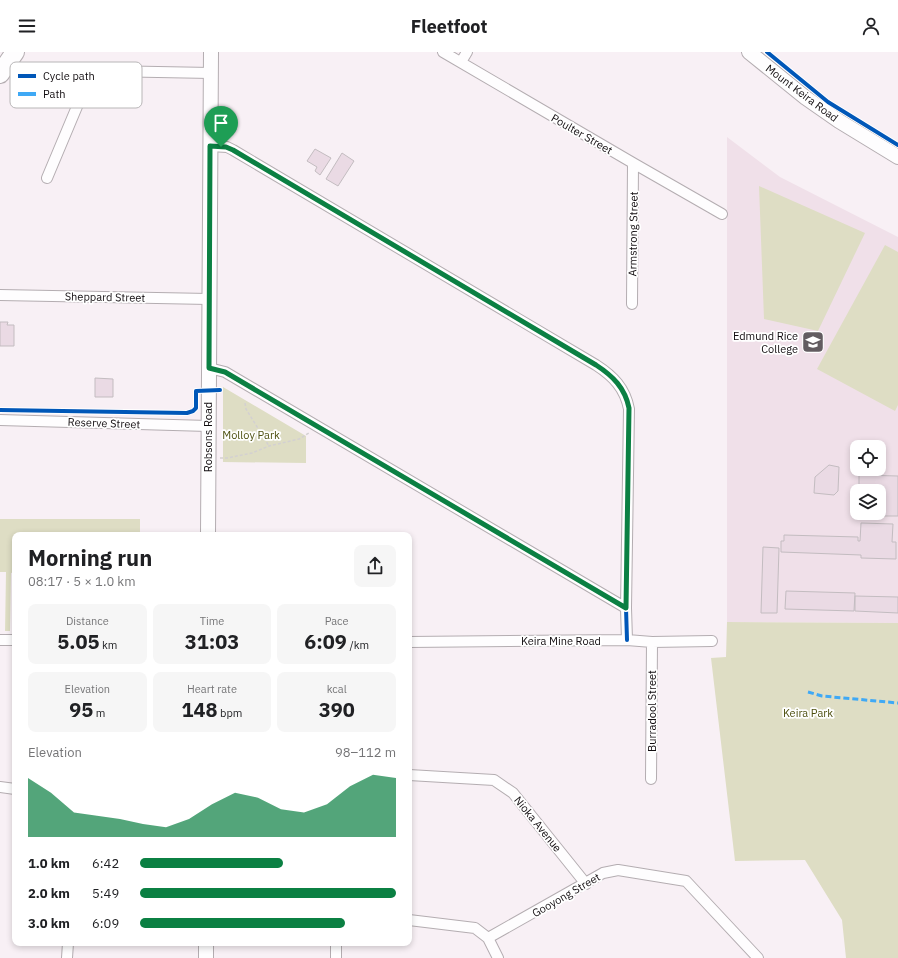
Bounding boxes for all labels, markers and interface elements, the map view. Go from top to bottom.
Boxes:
icon: menu [16,15,38,37]
text: Fleetfoot [411,15,487,38]
icon: person [860,15,882,37]
street label: Mount Keira Road [763,61,841,125]
legend [10,62,142,108]
text: Cycle path [43,69,95,83]
text: Path [43,87,66,101]
pin [204,106,238,147]
street label: Poulter Street [549,111,615,157]
icon: arrive [210,112,232,134]
street label: Armstrong Street [625,191,641,277]
street label: Sheppard Street [65,289,145,305]
place label: Edmund Rice College [733,329,798,356]
school or university icon: Edmund Rice College [800,329,826,355]
street label: Robsons Road [201,402,215,472]
street label: Reserve Street [67,415,141,431]
park label: Molloy Park [222,428,280,442]
map controls [850,440,886,520]
button: locate [850,440,886,476]
button: layers [850,484,886,520]
text: Morning run [28,543,152,572]
button: share [354,545,396,587]
text: 08:17 · 5 × 1.0 km [28,573,136,590]
text: Distance [66,614,109,628]
text: Time [200,614,224,628]
text: Pace [325,614,349,628]
text: 5.05 [57,628,99,655]
text: 31:03 [185,628,239,655]
text: 6:09 [304,628,347,655]
street label: Keira Mine Road [521,634,601,648]
text: km [99,638,117,652]
text: /km [347,638,369,652]
street label: Burradool Street [645,670,659,752]
text: Elevation [65,682,110,696]
text: Heart rate [187,682,237,696]
text: kcal [327,682,347,696]
text: 95 [69,696,93,723]
text: 148 [182,696,218,723]
text: 390 [319,696,355,723]
text: m [93,706,105,720]
text: bpm [218,706,242,720]
park label: Keira Park [783,706,833,720]
text: Elevation [28,744,82,761]
text: 98–112 m [335,744,396,761]
street label: Nioka Avenue [511,793,565,855]
text: 1.0 km [28,855,70,872]
text: 6:42 [92,855,119,872]
street label: Gooyong Street [529,870,603,920]
text: 2.0 km [28,885,70,902]
text: 5:49 [92,885,119,902]
text: 3.0 km [28,915,70,932]
text: 6:09 [92,915,119,932]

